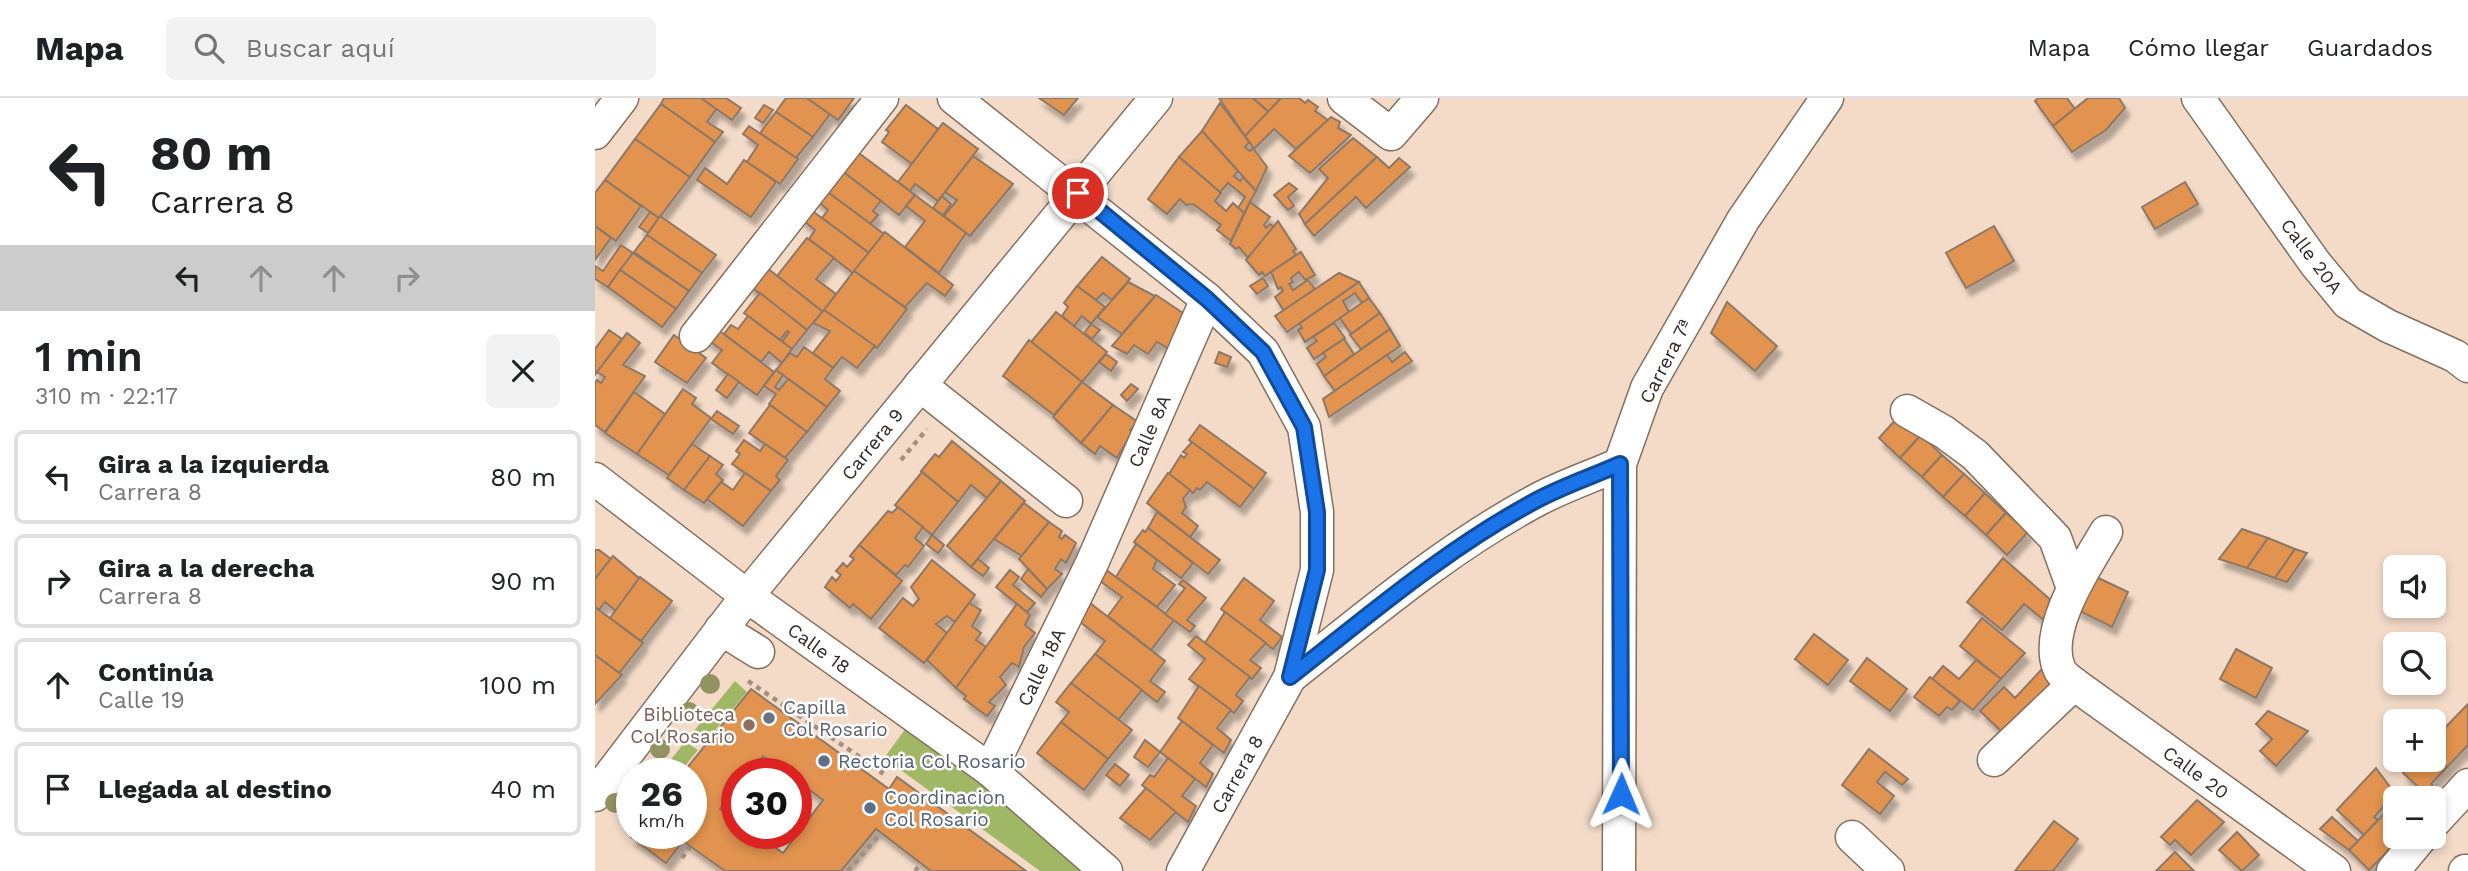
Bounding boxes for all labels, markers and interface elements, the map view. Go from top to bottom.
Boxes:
search box [166,17,656,80]
text: Mapa [35,29,124,68]
icon: search [190,29,228,67]
text: Buscar aquí [246,33,395,63]
text: Mapa [2028,34,2090,62]
text: Cómo llegar [2128,34,2269,62]
text: Guardados [2307,34,2433,62]
text: 80 m [150,124,272,182]
icon: left [35,126,126,217]
pin [1048,163,1108,223]
icon: arrive [1059,174,1097,212]
text: Carrera 8 [150,183,295,221]
street label: Calle 20A [2276,214,2348,299]
icon: left [169,259,207,297]
icon: ahead [242,259,280,297]
icon: ahead [315,259,353,297]
icon: right [388,259,426,297]
street label: Carrera 7ª [1634,315,1696,407]
text: 1 min [35,332,143,381]
button: close [486,334,560,408]
text: 310 m · 22:17 [35,383,178,410]
street label: Calle 8A [1123,391,1176,471]
street label: Carrera 9 [836,404,908,485]
text: Gira a la izquierda [98,449,329,479]
icon: left [39,458,77,496]
text: 80 m [490,462,556,492]
text: Carrera 8 [98,479,202,506]
text: Gira a la derecha [98,553,314,583]
map controls [2383,555,2446,849]
button: sound [2383,555,2446,618]
icon: right [39,562,77,600]
text: 90 m [490,566,556,596]
text: Carrera 8 [98,583,202,610]
street label: Calle 18 [783,618,854,679]
street label: Calle 18A [1013,624,1070,710]
button: search [2383,632,2446,695]
text: Continúa [98,657,214,687]
icon: ahead [39,666,77,704]
text: 100 m [480,670,556,700]
text: Calle 19 [98,687,185,714]
place label: Capilla Col Rosario [783,696,888,741]
place label: Biblioteca Col Rosario [630,703,735,748]
button: + [2383,709,2446,772]
marker: Capilla Col Rosario [761,710,777,726]
marker: Biblioteca Col Rosario [741,717,757,733]
street label: Carrera 8 [1207,731,1268,817]
street label: Calle 20 [2158,741,2233,804]
place label: Rectoria Col Rosario [838,750,1026,773]
marker: Rectoria Col Rosario [816,753,832,769]
position arrow [1584,757,1658,831]
speed limit sign: 30 [721,758,812,849]
icon: arrive [39,770,77,808]
text: 26 [640,773,683,815]
text: Llegada al destino [98,774,332,804]
text: 40 m [490,774,556,804]
place label: Coordinacion Col Rosario [884,786,1006,831]
button: − [2383,786,2446,849]
marker: Coordinacion Col Rosario [862,800,878,816]
text: km/h [638,810,685,831]

